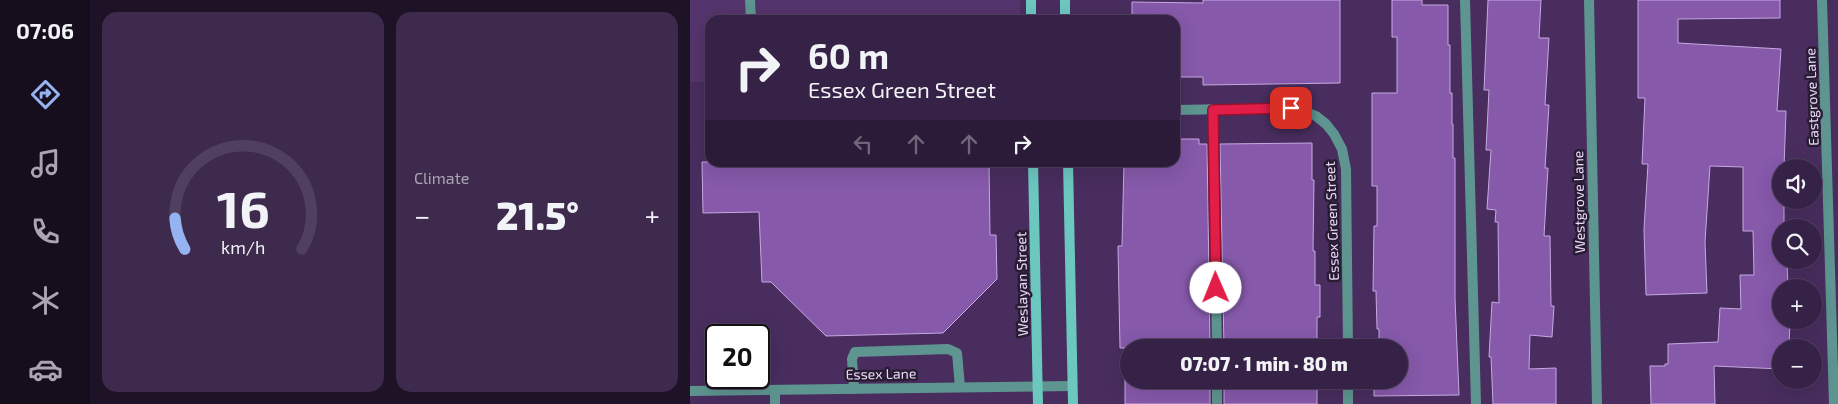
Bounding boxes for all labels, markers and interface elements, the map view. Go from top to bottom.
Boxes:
text: 07:06 [16,17,74,43]
text: 60 m [808,34,889,76]
icon: right [725,35,790,100]
street label: Eastgrove Lane [1801,48,1822,146]
text: Essex Green Street [808,76,996,102]
icon: directions [28,77,63,112]
pin [1270,87,1312,129]
icon: arrive [1277,94,1305,122]
icon: left [849,130,877,158]
icon: ahead [902,130,930,158]
icon: ahead [955,130,983,158]
icon: right [1008,130,1036,158]
icon: music [28,146,63,181]
street label: Westgrove Lane [1569,151,1588,253]
map controls [1772,159,1822,389]
button: sound [1772,159,1822,209]
street label: Essex Green Street [1321,161,1342,281]
text: Climate [414,168,469,187]
text: 16 [216,176,270,238]
text: 21.5° [496,192,579,238]
text: − [414,198,430,232]
text: + [645,198,660,232]
icon: phone [28,214,63,249]
button: search [1772,219,1822,269]
street label: Weslayan Street [1012,232,1031,336]
text: km/h [221,236,265,258]
position arrow [1189,261,1241,313]
button: + [1772,279,1822,329]
icon: climate [28,283,63,318]
speed limit sign: 20 [705,324,770,389]
button: − [1772,339,1822,389]
icon: car [28,352,63,387]
text: 07:07 · 1 min · 80 m [1180,352,1348,375]
street label: Essex Lane [846,364,916,383]

